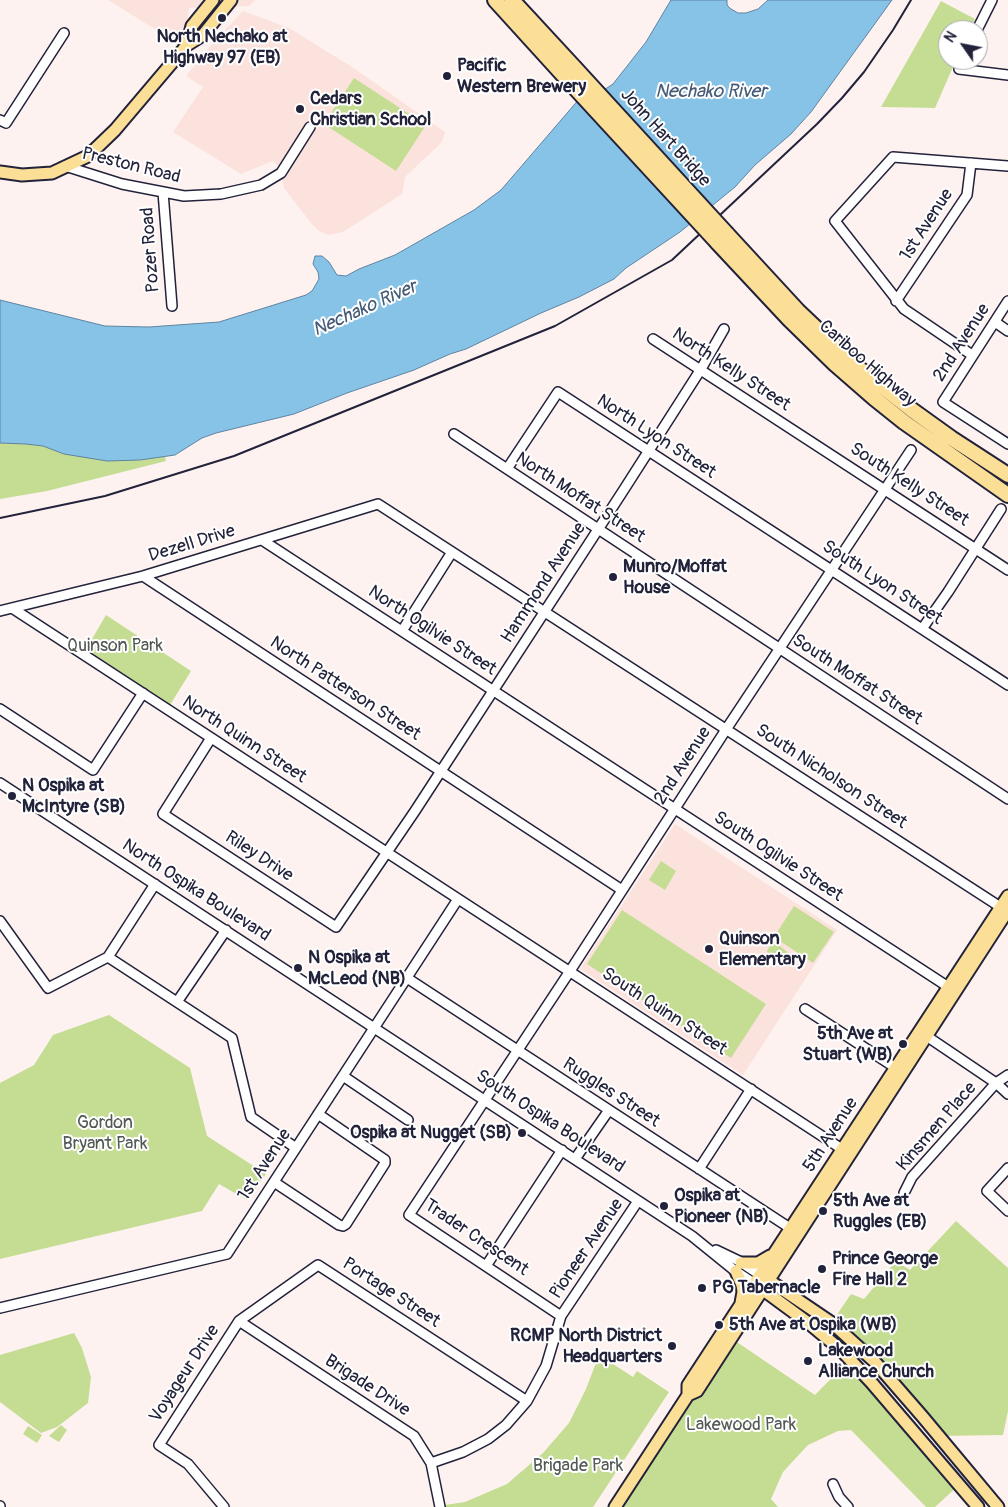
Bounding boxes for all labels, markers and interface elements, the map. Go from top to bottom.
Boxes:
marker: North Nechako at Highway 97 (EB) [216,12,228,24]
north arrow [938,20,988,70]
place label: North Nechako at Highway 97 (EB) [156,26,288,68]
text: N [941,29,961,46]
place label: Pacific Western Brewery [457,55,586,98]
marker: Pacific Western Brewery [441,70,453,82]
water label: Nechako River [655,81,767,103]
street label: John Hart Bridge [615,84,715,192]
place label: Cedars Christian School [310,88,431,130]
marker: Cedars Christian School [294,103,306,115]
street label: Preston Road [80,143,182,189]
street label: 1st Avenue [896,185,958,265]
street label: Pozer Road [137,207,165,293]
water label: Nechako River [309,276,421,342]
street label: 2nd Avenue [929,300,995,386]
street label: Cariboo Highway [814,316,920,412]
street label: North Kelly Street [668,324,794,416]
street label: North Lyon Street [592,390,720,484]
street label: South Kelly Street [845,438,973,532]
street label: North Moffat Street [511,448,649,548]
street label: Hammond Avenue [497,519,591,647]
street label: Dezell Drive [146,521,238,567]
street label: South Lyon Street [818,536,946,630]
place label: Munro/Moffat House [623,556,727,598]
marker: Munro/Moffat House [607,571,619,583]
street label: North Ogilvie Street [364,581,500,681]
street label: South Moffat Street [788,630,926,730]
street label: North Patterson Street [266,632,424,746]
park label: Quinson Park [67,635,163,657]
street label: North Quinn Street [178,692,310,788]
street label: South Nicholson Street [751,720,911,834]
street label: 2nd Avenue [650,723,716,809]
place label: N Ospika at McIntyre (SB) [22,775,126,818]
marker: N Ospika at McIntyre (SB) [6,790,18,802]
street label: South Ogilvie Street [709,807,847,907]
street label: Riley Drive [221,827,297,887]
street label: North Ospika Boulevard [118,835,274,947]
place label: Quinson Elementary [719,928,806,971]
marker: Quinson Elementary [703,943,715,955]
place label: N Ospika at McLeod (NB) [308,947,406,990]
marker: N Ospika at McLeod (NB) [292,962,304,974]
street label: South Quinn Street [597,963,731,1061]
place label: 5th Ave at Stuart (WB) [803,1023,893,1066]
marker: 5th Ave at Stuart (WB) [897,1038,909,1050]
street label: Ruggles Street [558,1054,664,1132]
street label: South Ospika Boulevard [471,1066,629,1178]
street label: Kinsmen Place [892,1078,982,1176]
street label: 5th Avenue [799,1094,863,1176]
park label: Gordon Bryant Park [63,1112,147,1154]
place label: Ospika at Nugget (SB) [350,1122,512,1144]
street label: 1st Avenue [234,1125,296,1205]
marker: Ospika at Nugget (SB) [516,1127,528,1139]
place label: Ospika at Pioneer (NB) [674,1185,769,1228]
place label: 5th Ave at Ruggles (EB) [833,1190,927,1232]
street label: Trader Crescent [420,1195,532,1281]
street label: Pioneer Avenue [546,1195,628,1303]
marker: Ospika at Pioneer (NB) [658,1200,670,1212]
marker: 5th Ave at Ruggles (EB) [817,1205,829,1217]
place label: Prince George Fire Hall 2 [832,1248,938,1290]
street label: Portage Street [338,1253,444,1333]
marker: Prince George Fire Hall 2 [816,1263,828,1275]
place label: PG Tabernacle [712,1277,820,1299]
marker: PG Tabernacle [696,1282,708,1294]
place label: 5th Ave at Ospika (WB) [729,1314,897,1336]
marker: 5th Ave at Ospika (WB) [713,1319,725,1331]
street label: Voyageur Drive [145,1321,225,1427]
place label: RCMP North District Headquarters [510,1325,662,1368]
marker: RCMP North District Headquarters [666,1340,678,1352]
place label: Lakewood Alliance Church [818,1340,934,1382]
street label: Brigade Drive [320,1350,414,1422]
marker: Lakewood Alliance Church [802,1355,814,1367]
park label: Lakewood Park [686,1414,796,1436]
park label: Brigade Park [533,1455,623,1477]

